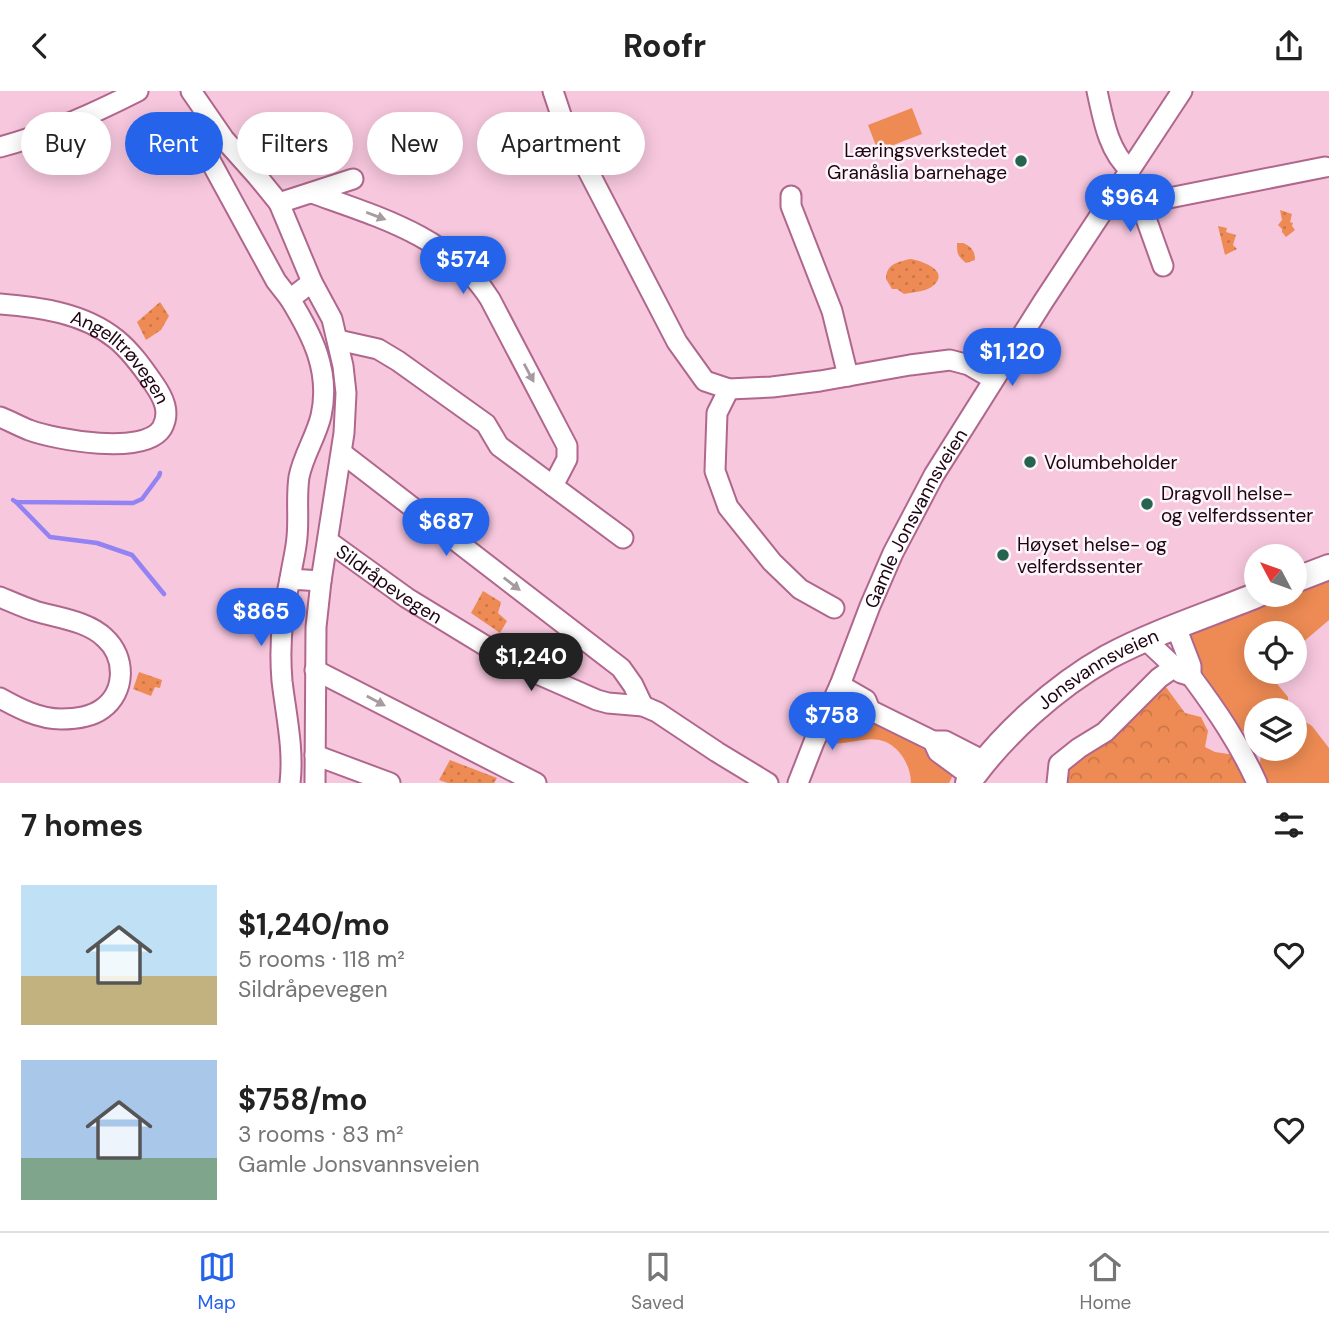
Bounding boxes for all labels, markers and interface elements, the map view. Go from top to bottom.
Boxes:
text: Roofr [623,25,706,67]
icon: back [21,27,59,65]
icon: share [1270,27,1308,65]
chip: Buy [21,112,111,175]
chip: Rent [125,112,223,175]
chip: Filters [237,112,353,175]
chip: New [367,112,463,175]
chip: Apartment [477,112,645,175]
place label: Læringsverkstedet Granåslia barnehage [827,138,1007,185]
marker: Læringsverkstedet Granåslia barnehage [1013,153,1029,169]
pin: $964 [1089,174,1171,234]
text: $964 [1101,182,1159,212]
one-way arrow [365,210,386,221]
pin: $574 [422,237,504,296]
text: $574 [436,244,490,274]
street label: Angelltrøvegen [67,305,175,408]
pin: $1,120 [955,329,1069,388]
text: $1,120 [979,336,1045,366]
one-way arrow [523,363,535,383]
street label: Gamle Jonsvannsveien [859,424,973,612]
place label: Volumbeholder [1044,450,1178,475]
marker: Volumbeholder [1022,454,1038,470]
place label: Dragvoll helse- og velferdssenter [1161,481,1313,528]
marker: Dragvoll helse- og velferdssenter [1139,496,1155,512]
pin: $687 [405,498,487,558]
text: $687 [418,506,474,536]
place label: Høyset helse- og velferdssenter [1017,532,1167,579]
street label: Sildråpevegen [331,539,447,630]
north arrow [1244,544,1307,607]
map controls [1244,544,1307,761]
marker: Høyset helse- og velferdssenter [995,547,1011,563]
one-way arrow [503,577,521,591]
pin: $865 [220,589,302,648]
text: $865 [233,596,289,626]
button: locate [1244,621,1307,684]
street label: Jonsvannsveien [1032,623,1162,715]
pin: $1,240 [474,633,588,693]
text: $1,240 [495,641,567,671]
pin: $758 [791,693,873,752]
one-way arrow [366,695,386,706]
button: layers [1244,698,1307,761]
text: $758 [805,700,859,730]
text: 7 homes [21,806,143,845]
icon: filters [1270,806,1308,844]
text: $1,240/mo [238,905,390,944]
icon: home [77,913,161,997]
icon: heart [1270,936,1308,974]
text: 5 rooms · 118 m² [238,944,405,974]
text: Sildråpevegen [238,974,388,1004]
text: $758/mo [238,1080,368,1119]
icon: home [77,1088,161,1172]
icon: heart [1270,1111,1308,1149]
text: 3 rooms · 83 m² [238,1119,404,1149]
text: Gamle Jonsvannsveien [238,1149,480,1179]
tab: Map [198,1248,236,1315]
tab: Saved [631,1248,684,1315]
tab: Home [1079,1248,1131,1315]

